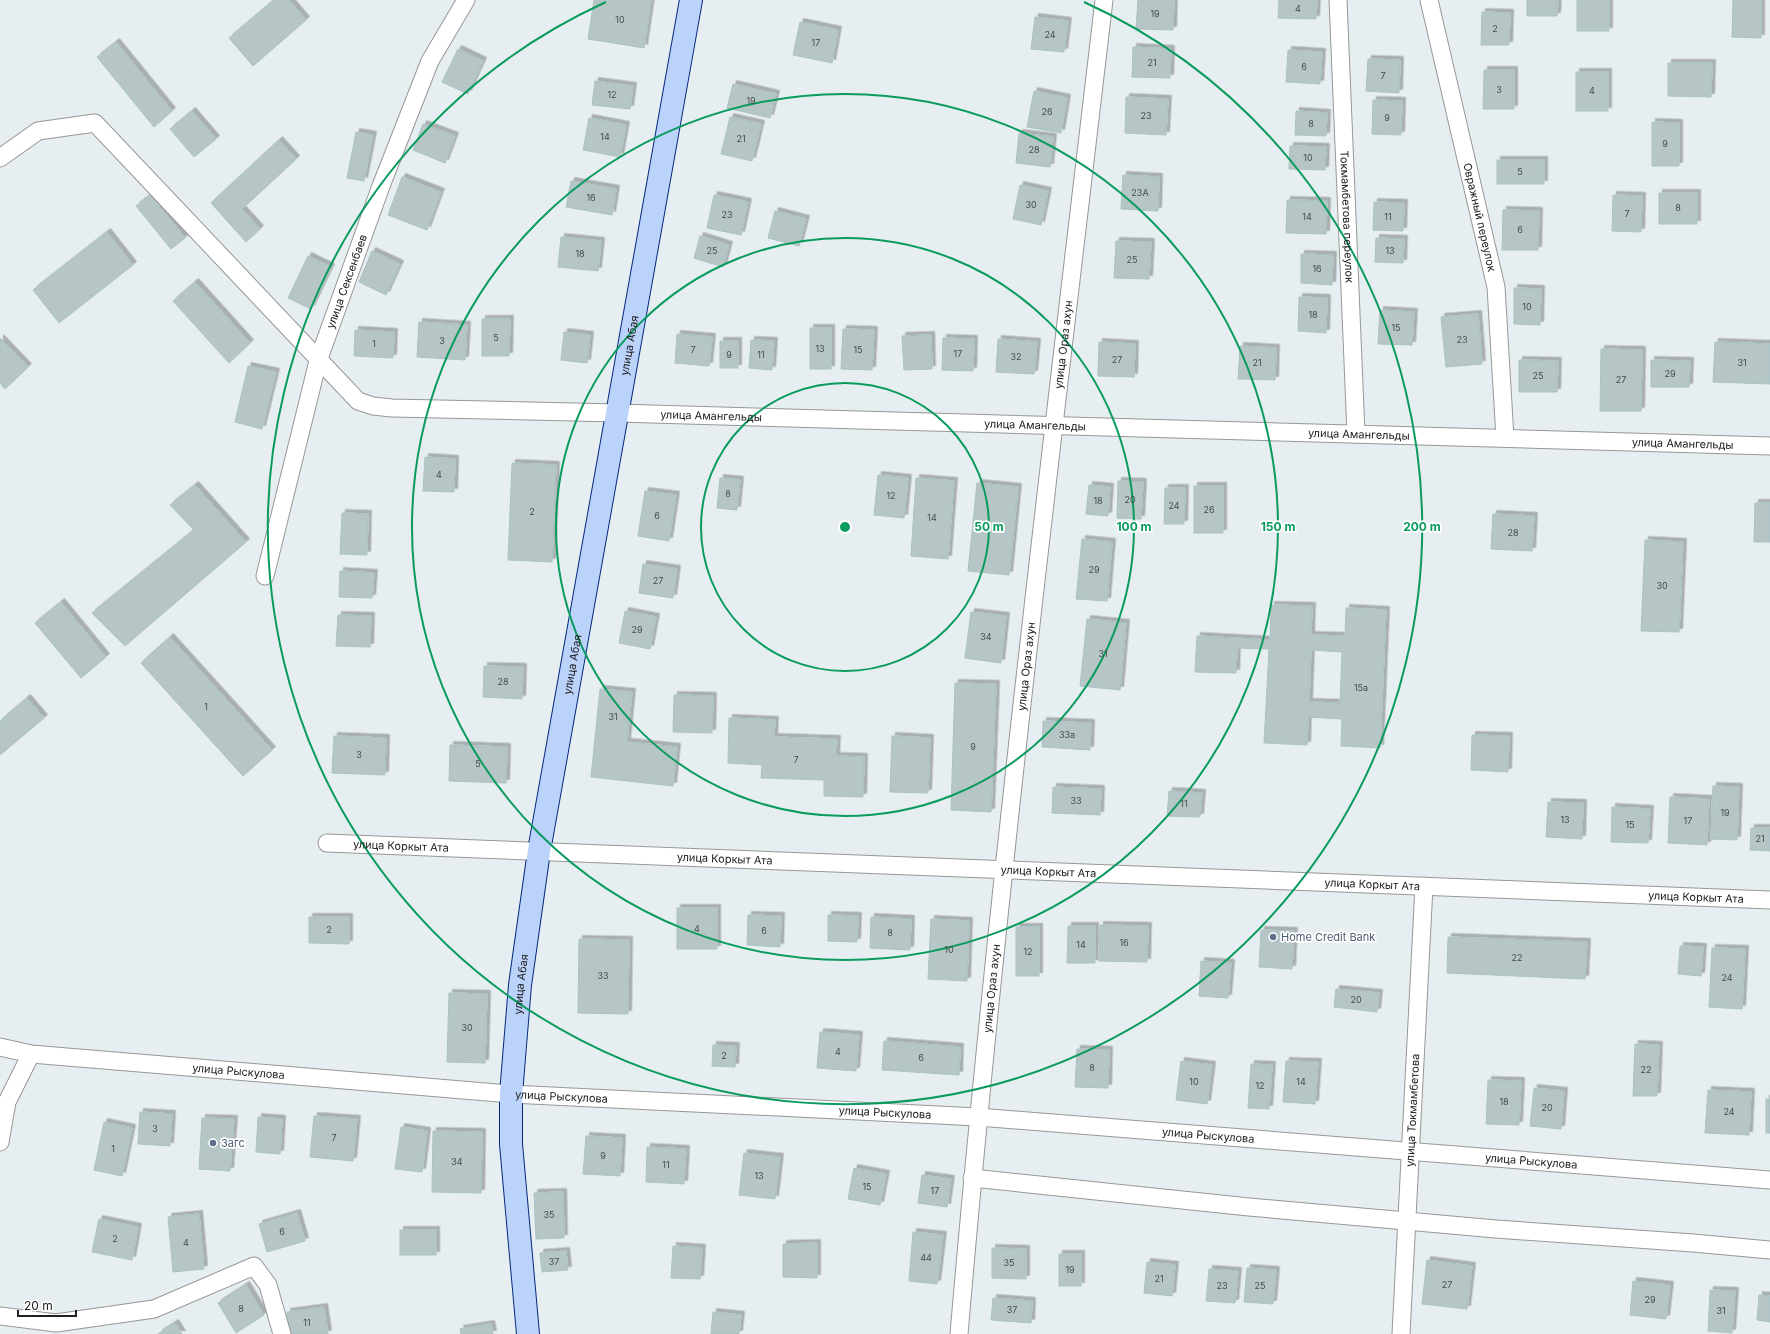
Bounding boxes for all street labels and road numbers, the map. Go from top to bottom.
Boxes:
street label: Токмамбетова переулок [1337,150,1357,283]
street label: Овражный переулок [1460,161,1499,273]
street label: улица Сексенбаев [323,232,370,330]
street label: улица Ораз ахун [1051,299,1076,390]
street label: улица Абая [617,314,642,377]
street label: улица Амангельды [660,407,762,424]
street label: улица Амангельды [984,417,1086,433]
street label: улица Амангельды [1308,426,1410,443]
street label: улица Амангельды [1632,435,1734,452]
street label: улица Ораз ахун [1014,621,1038,712]
street label: улица Абая [560,633,585,696]
street label: улица Коркыт Ата [353,837,449,855]
street label: улица Коркыт Ата [677,850,773,868]
street label: улица Коркыт Ата [1000,863,1097,880]
street label: улица Коркыт Ата [1324,875,1420,893]
street label: улица Коркыт Ата [1648,888,1744,906]
street label: улица Ораз ахун [980,943,1003,1034]
street label: улица Абая [511,953,531,1015]
street label: улица Токмамбетова [1403,1053,1422,1167]
street label: улица Рыскулова [192,1060,285,1082]
street label: улица Рыскулова [515,1087,608,1106]
street label: улица Рыскулова [838,1103,932,1122]
street label: улица Рыскулова [1161,1125,1255,1146]
street label: улица Рыскулова [1484,1150,1578,1172]

